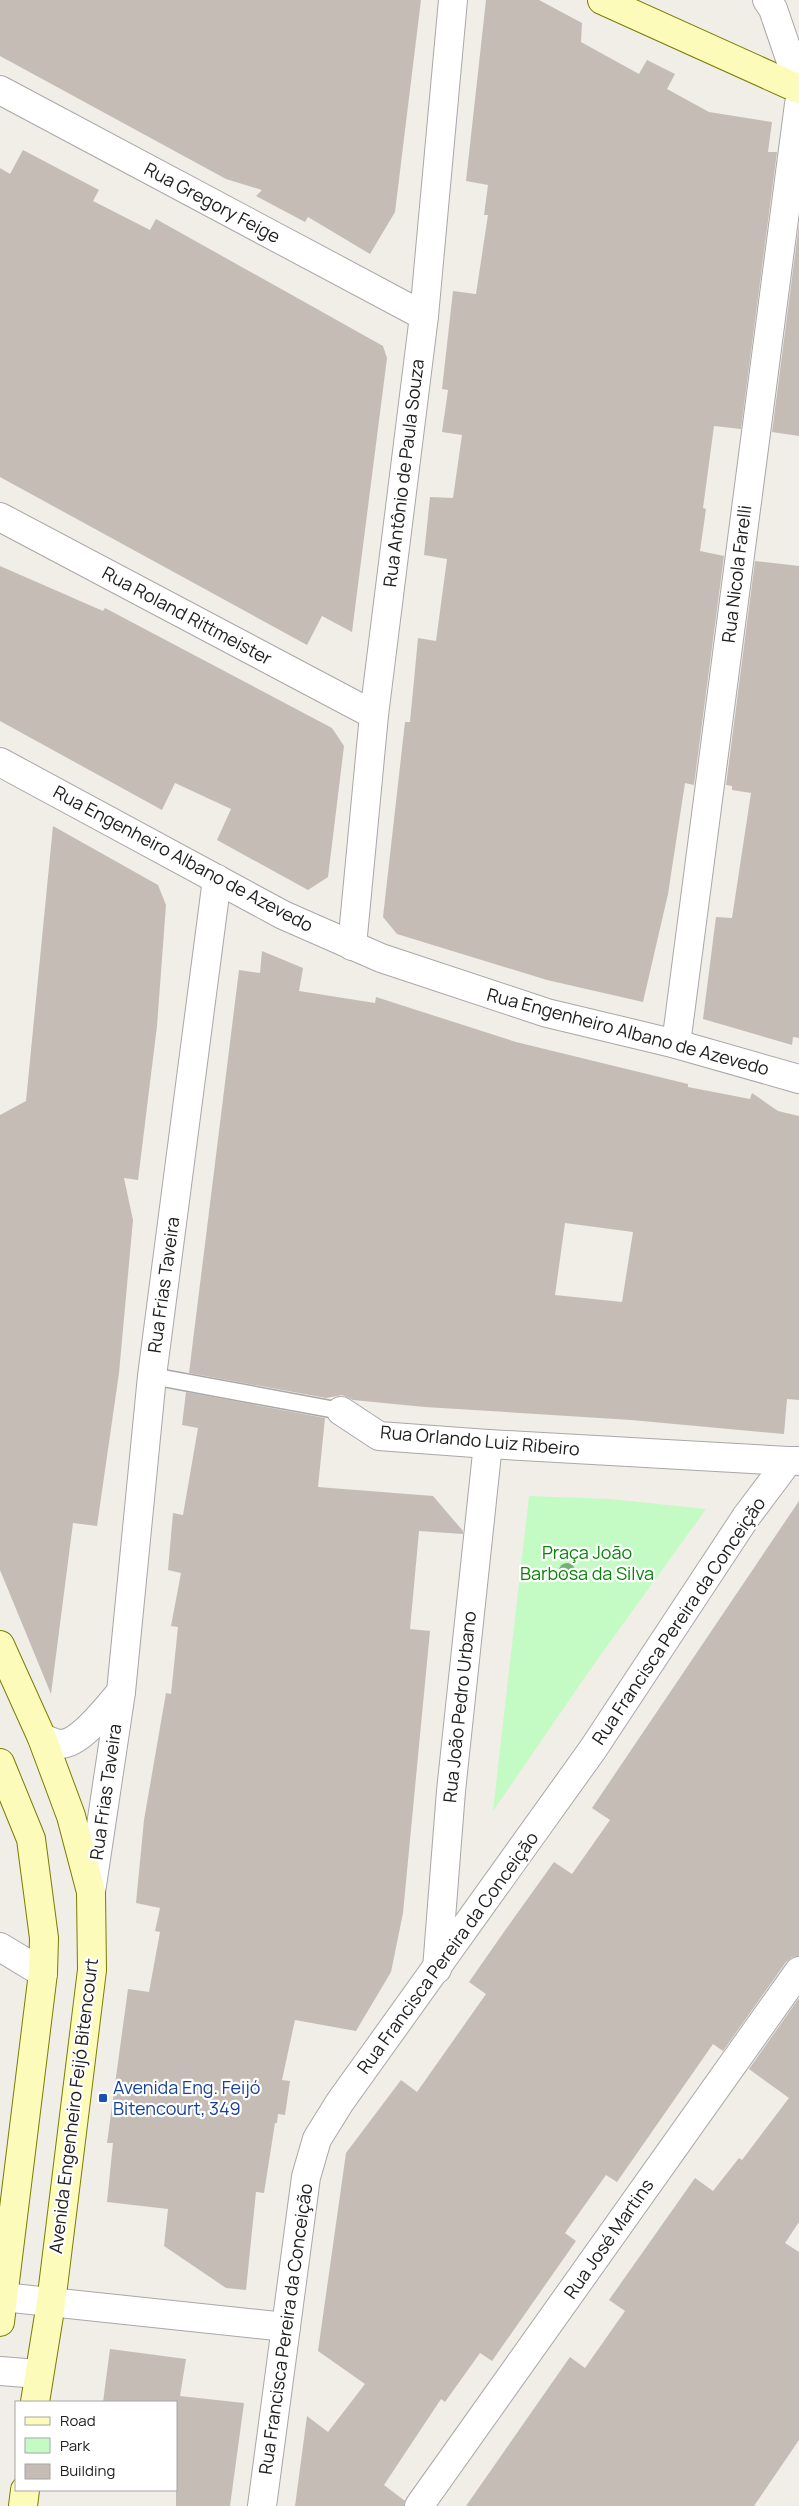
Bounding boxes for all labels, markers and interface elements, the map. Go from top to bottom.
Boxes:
street label: Rua Gregory Feige [140,156,285,248]
street label: Rua Antônio de Paula Souza [377,357,429,588]
street label: Rua Nicola Farelli [716,504,756,644]
street label: Rua Roland Rittmeister [98,560,277,670]
street label: Rua Engenheiro Albano de Azevedo [49,779,318,937]
street label: Rua Engenheiro Albano de Azevedo [485,982,772,1080]
street label: Rua Frias Taveira [142,1215,184,1354]
street label: Rua Orlando Luiz Ribeiro [379,1419,581,1461]
street label: Rua Francisca Pereira da Conceição [586,1492,770,1749]
park label: Praça João Barbosa da Silva [520,1540,654,1585]
street label: Rua João Pedro Urbano [437,1610,481,1804]
street label: Rua Frias Taveira [84,1722,126,1861]
street label: Rua Francisca Pereira da Conceição [351,1827,543,2078]
street label: Avenida Engenheiro Feijó Bitencourt [43,1957,103,2255]
place label: Avenida Eng. Feijó Bitencourt, 349 [113,2075,260,2120]
marker: Avenida Eng. Feijó Bitencourt, 349 [97,2092,109,2104]
street label: Rua José Martins [558,2174,659,2303]
street label: Rua Francisca Pereira da Conceição [253,2182,317,2476]
legend [15,2401,178,2491]
text: Road [60,2410,96,2431]
text: Park [60,2435,90,2456]
text: Building [60,2460,115,2481]

